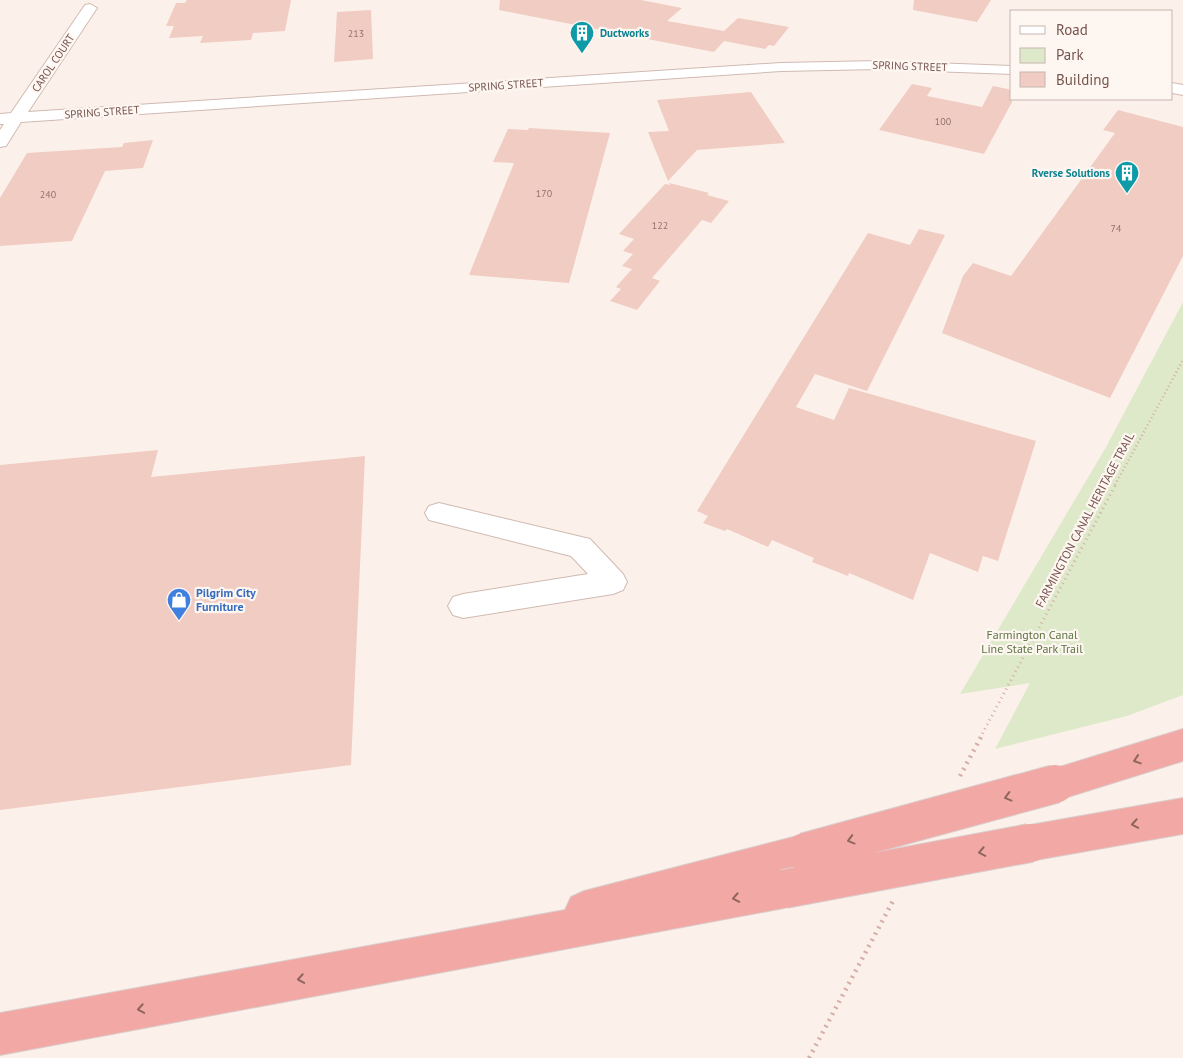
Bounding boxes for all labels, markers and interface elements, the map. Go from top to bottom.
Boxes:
legend [1010,10,1173,100]
building icon: Ductworks [569,20,595,54]
text: Road [1056,20,1088,39]
place label: Ductworks [600,26,649,40]
house number: 213 [348,27,364,40]
street label: CAROL COURT [29,31,77,95]
text: Park [1056,45,1084,64]
street label: SPRING STREET [872,58,948,74]
text: Building [1056,70,1110,89]
street label: SPRING STREET [468,75,544,95]
street label: SPRING STREET [64,102,140,122]
house number: 100 [935,115,952,128]
building icon: Rverse Solutions [1114,160,1140,194]
place label: Rverse Solutions [1032,166,1110,180]
house number: 170 [536,187,553,200]
house number: 240 [40,188,57,201]
house number: 122 [652,219,668,232]
house number: 74 [1111,222,1122,235]
street label: FARMINGTON CANAL HERITAGE TRAIL [1032,430,1137,610]
place label: Pilgrim City Furniture [196,585,256,614]
shop icon: Pilgrim City Furniture [166,587,192,621]
park label: Farmington Canal Line State Park Trail [981,627,1083,656]
one-way arrow [1133,755,1141,765]
one-way arrow [1004,791,1013,802]
one-way arrow [1131,819,1139,829]
one-way arrow [848,834,856,844]
one-way arrow [978,847,987,857]
one-way arrow [732,893,741,903]
one-way arrow [297,973,306,984]
one-way arrow [137,1003,146,1013]

